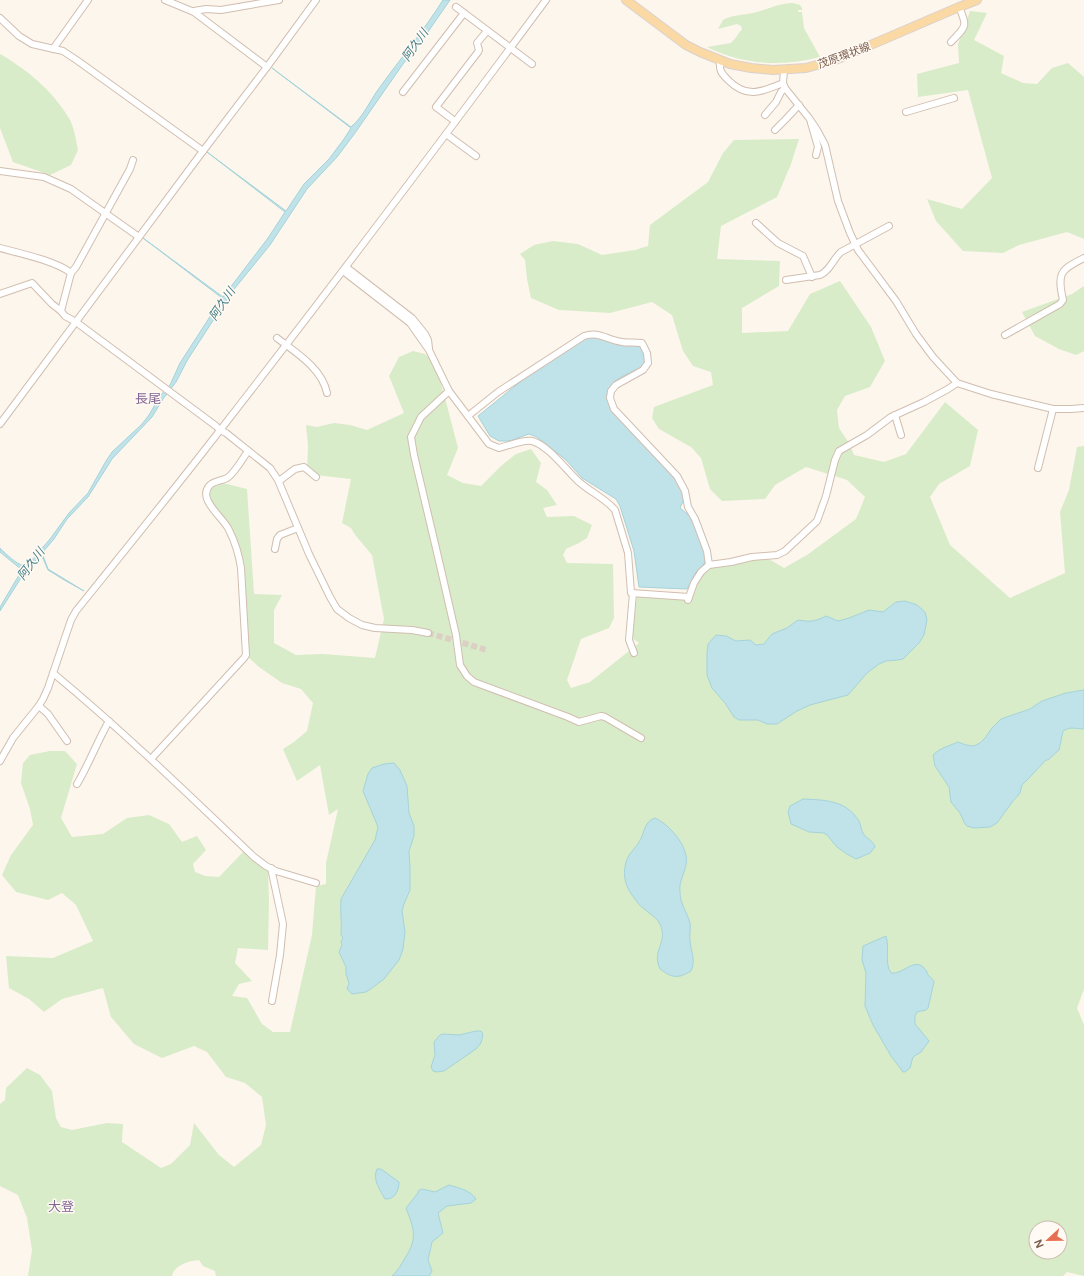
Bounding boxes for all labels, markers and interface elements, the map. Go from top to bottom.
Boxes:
water label: 阿久川 [398,24,433,64]
street label: 茂原環状線 [816,39,872,71]
water label: 阿久川 [205,283,240,323]
district label: 長尾 [135,390,161,407]
water label: 阿久川 [14,543,49,583]
district label: 大登 [48,1198,74,1215]
north arrow [1028,1220,1068,1260]
text: N [1031,1237,1047,1250]

